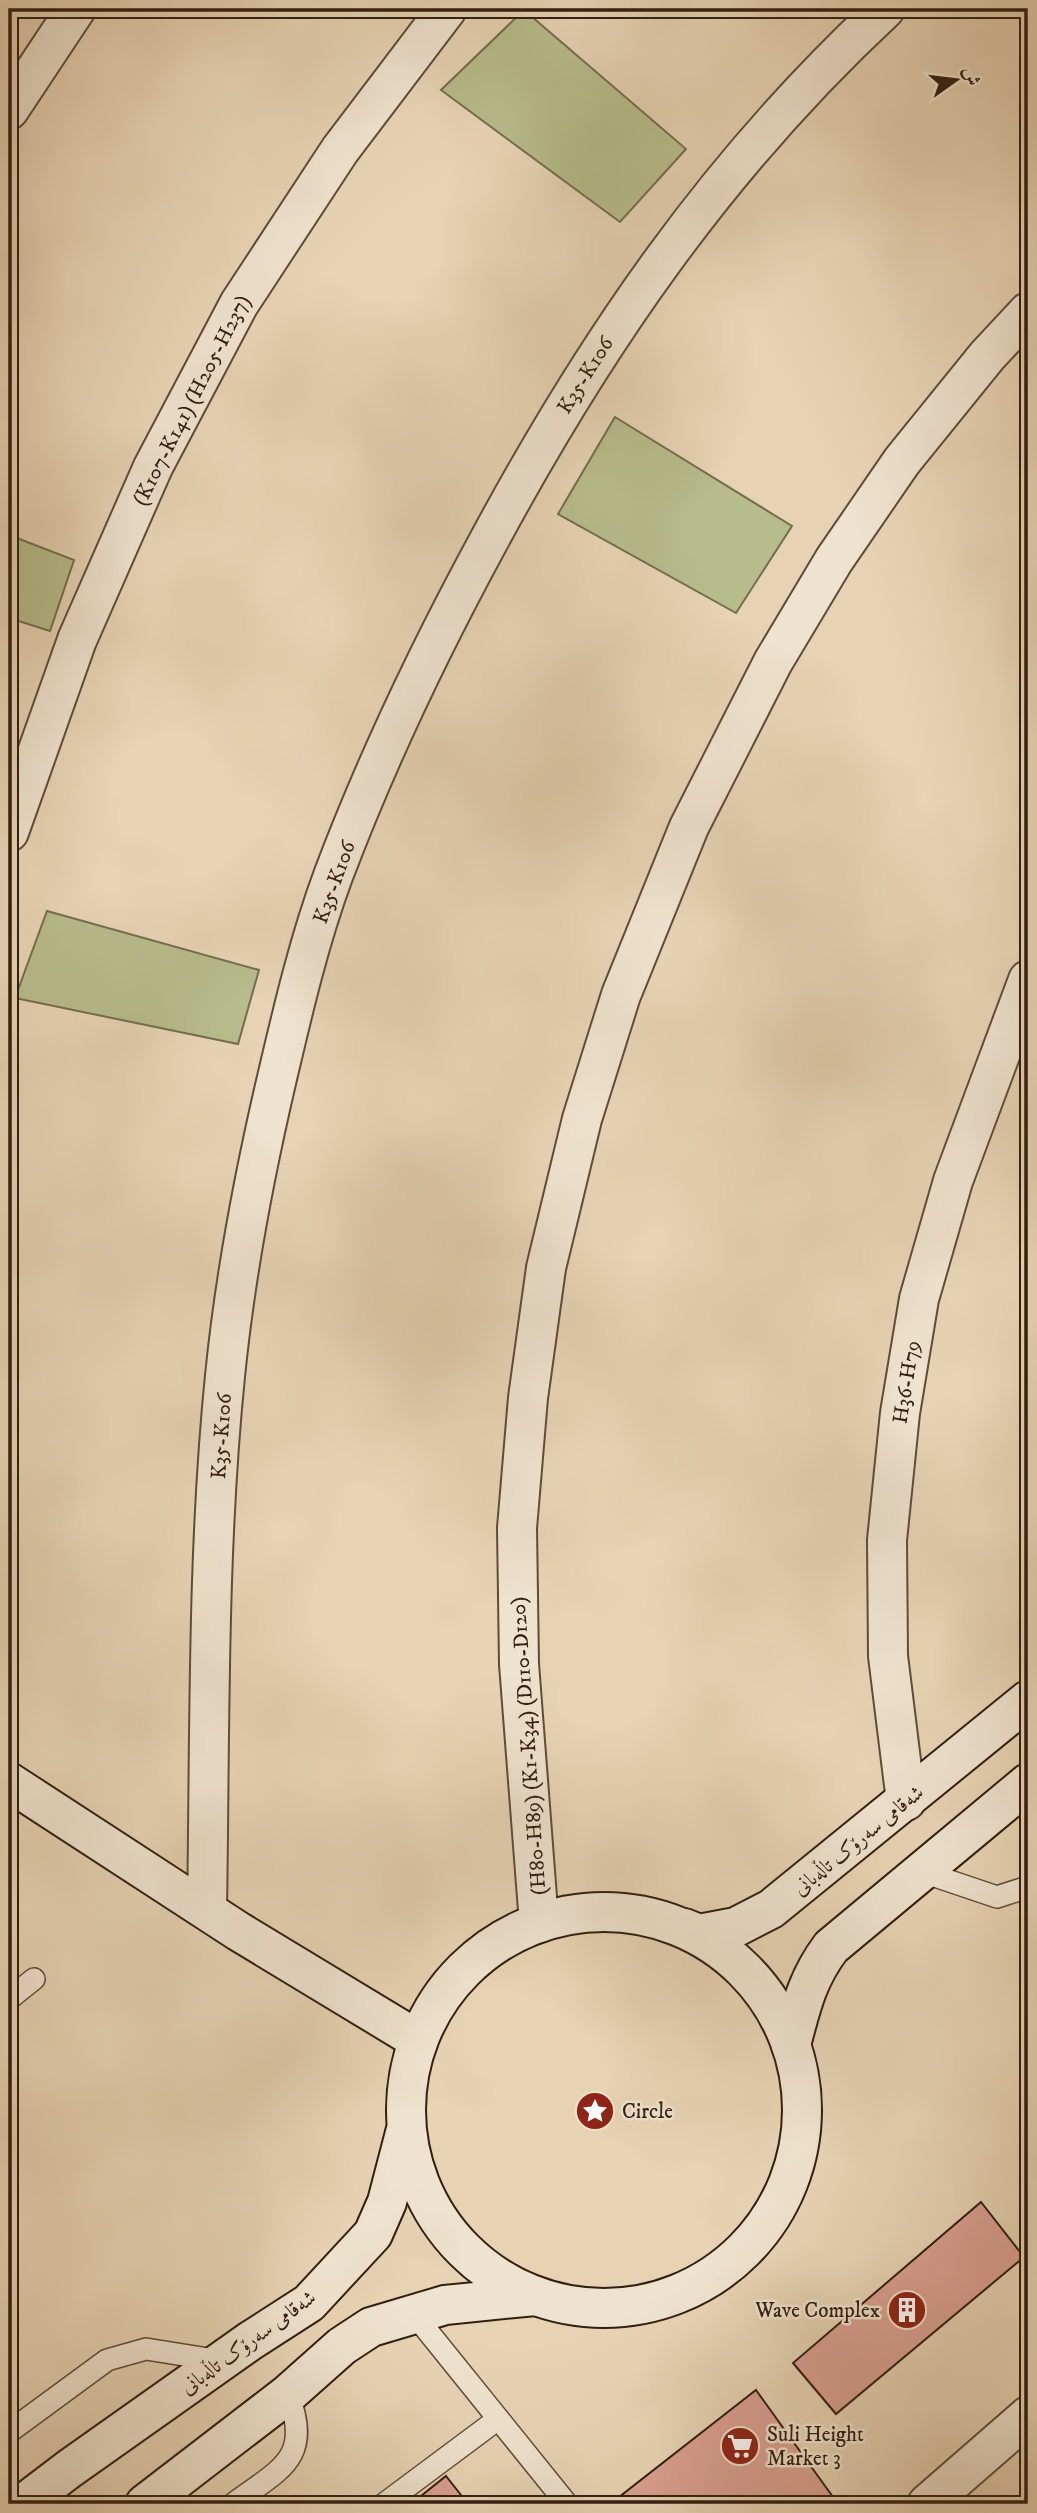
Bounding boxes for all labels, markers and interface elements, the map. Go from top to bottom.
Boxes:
north arrow [922,46,992,116]
text: ش [958,64,984,88]
street label: (K107-K141) (H205-H237) [127,291,256,510]
street label: K35-K106 [552,331,620,419]
street label: K35-K106 [308,836,362,927]
street label: H36-H79 [888,1339,926,1426]
street label: K35-K106 [206,1391,238,1480]
street label: (H80-H89) (K1-K34) (D110-D120) [506,1596,552,1896]
street label: شەقامی سەرۆک تاڵەبانی [788,1780,929,1902]
place icon: Circle [574,2090,616,2132]
place label: Circle [622,2099,673,2125]
street label: شەقامی سەرۆک تاڵەبانی [176,2285,321,2401]
building icon: Wave Complex [886,2289,928,2331]
place label: Wave Complex [754,2298,880,2324]
place label: Suli Height Market 3 [767,2422,864,2472]
supermarket icon: Suli Height Market 3 [719,2425,761,2467]

